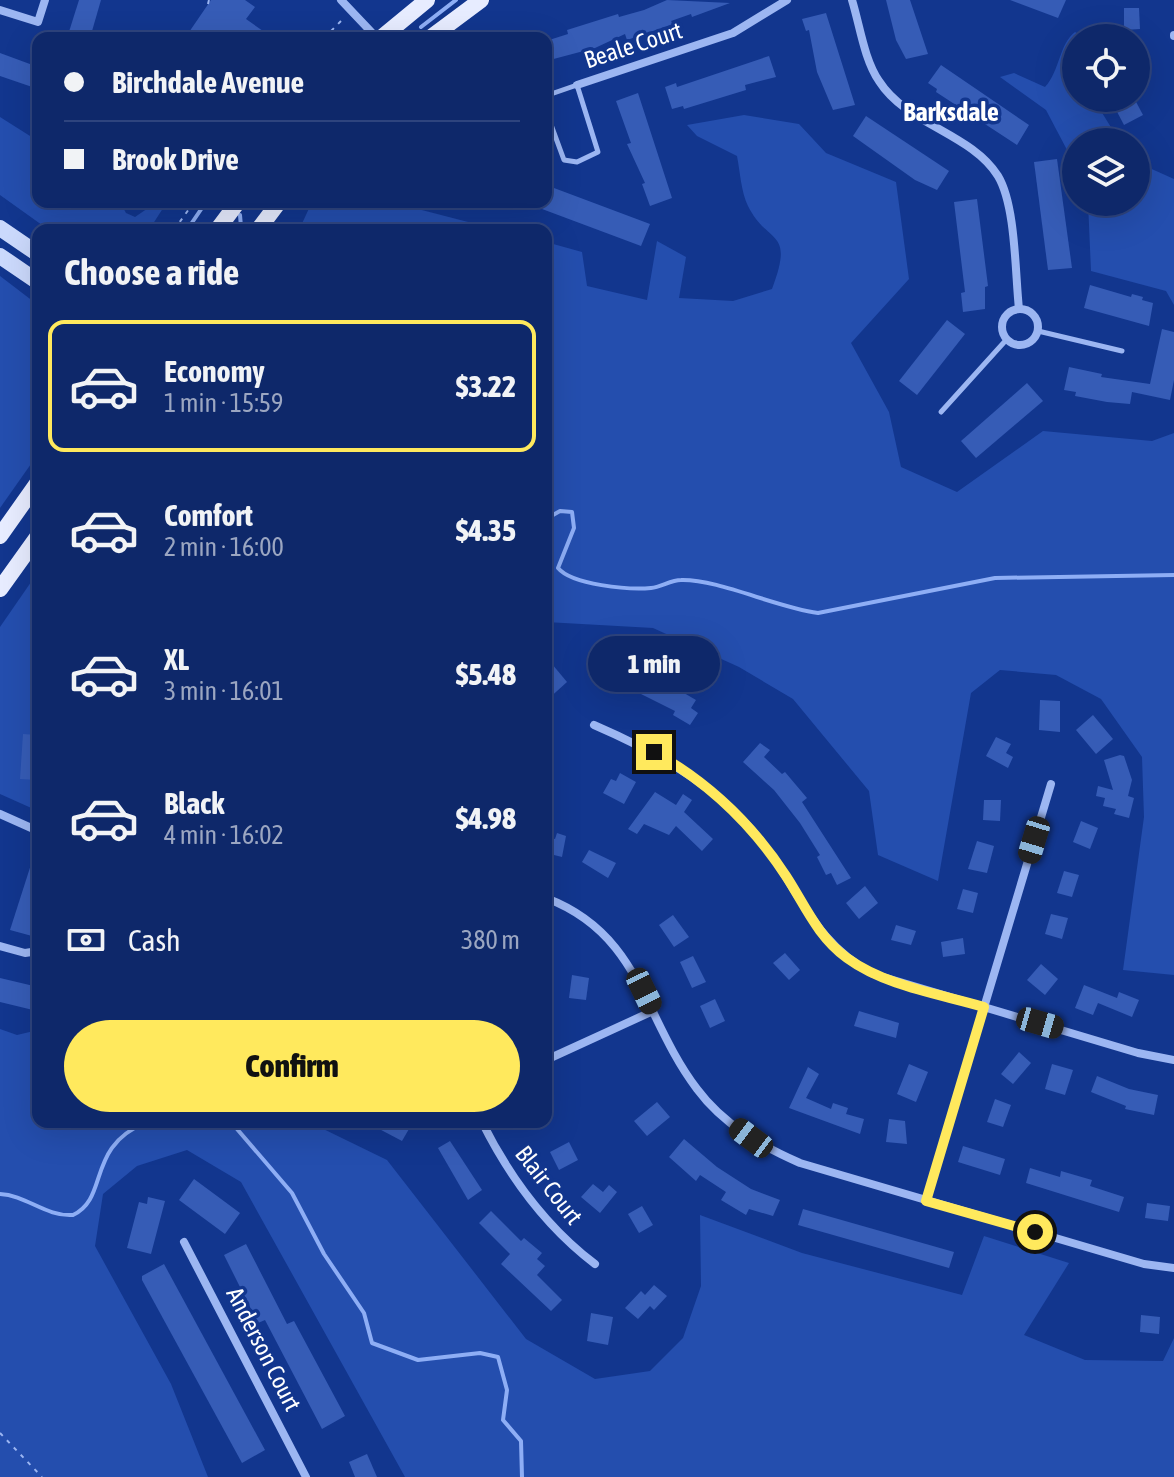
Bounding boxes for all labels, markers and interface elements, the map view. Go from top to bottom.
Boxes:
street label: Beale Court [581,17,685,73]
map controls [1062,24,1150,216]
button: locate [1062,24,1150,112]
text: Birchdale Avenue [112,65,304,99]
district label: Barksdale [903,97,999,127]
button: layers [1062,128,1150,216]
text: Brook Drive [112,142,239,176]
text: Choose a ride [64,251,239,293]
icon: car [68,350,140,422]
text: Economy [164,354,265,388]
text: $3.22 [456,369,516,403]
text: 1 min · 15:59 [164,388,283,418]
icon: car [68,494,140,566]
text: Comfort [164,498,253,532]
text: $4.35 [456,513,516,547]
text: 2 min · 16:00 [164,532,284,562]
callout: 1 min [588,636,720,692]
icon: car [68,638,140,710]
text: XL [164,642,189,676]
text: 1 min [627,649,681,679]
text: $5.48 [456,657,516,691]
text: 3 min · 16:01 [164,676,284,706]
route end [636,734,672,770]
icon: car [68,782,140,854]
text: Black [164,786,224,820]
text: $4.98 [456,801,516,835]
car [1016,814,1052,866]
text: 4 min · 16:02 [164,820,284,850]
icon: cash [64,918,108,962]
text: Cash [128,923,181,957]
text: 380 m [461,925,520,955]
car [623,964,665,1018]
car [1014,1005,1066,1041]
button: Confirm [64,1020,520,1112]
car [725,1114,777,1162]
street label: Blair Court [510,1140,588,1230]
route start [1017,1214,1053,1250]
street label: Anderson Court [221,1283,307,1415]

